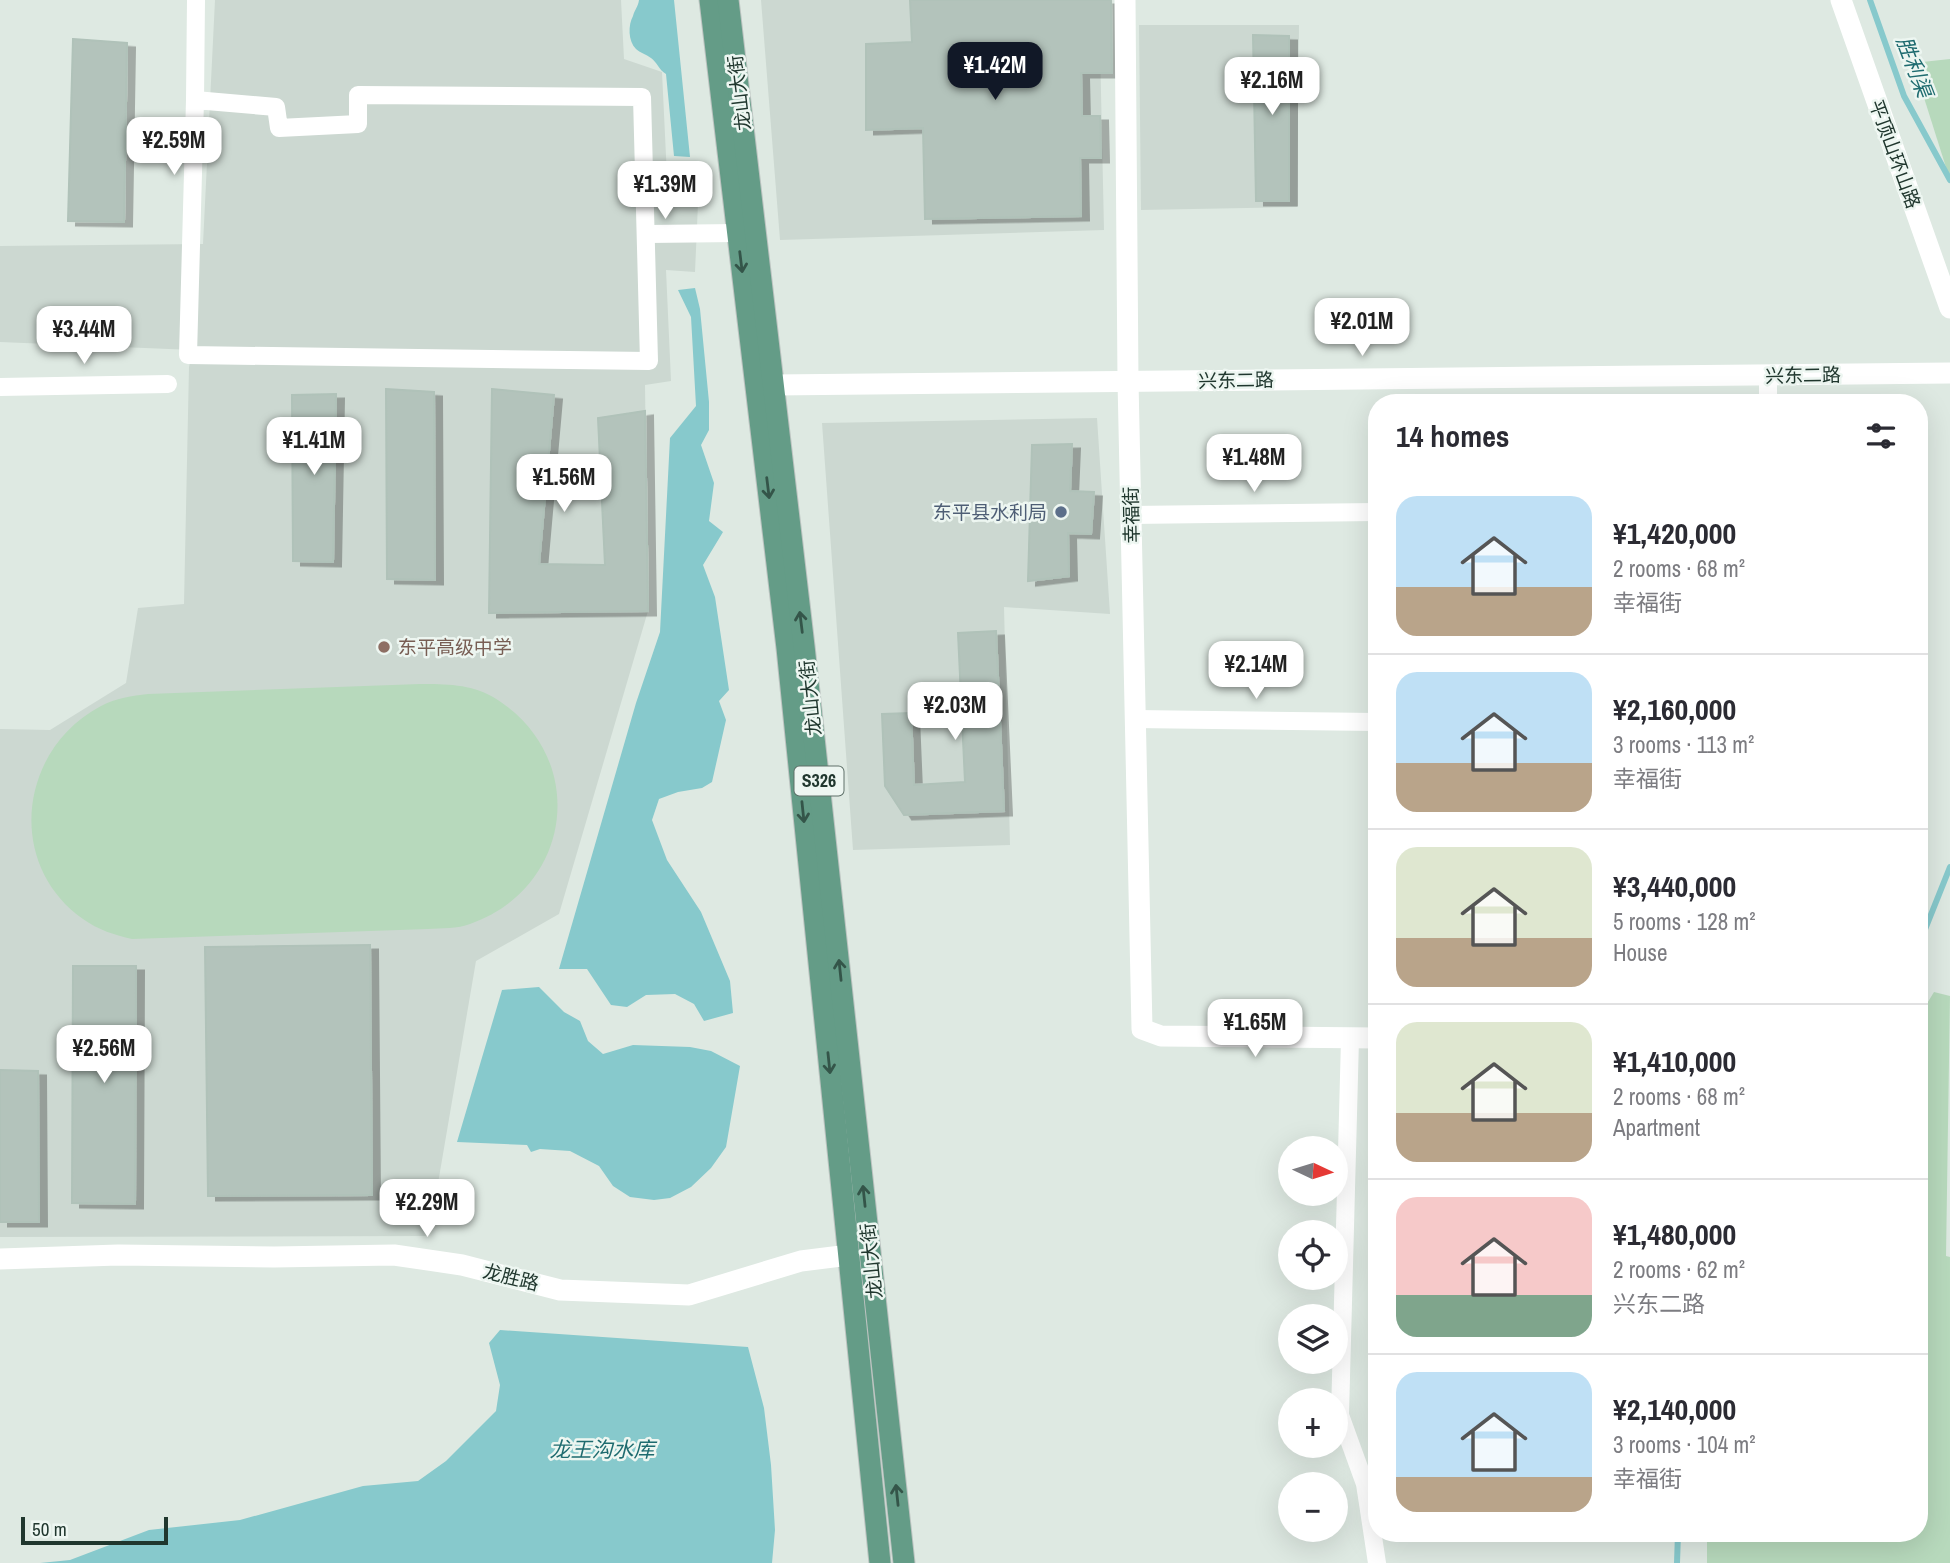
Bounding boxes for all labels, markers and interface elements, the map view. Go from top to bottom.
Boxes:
water label: 胜利渠 [1890,32,1940,104]
pin: ¥1.42M [938,42,1052,102]
text: ¥1.42M [964,49,1026,80]
street label: 龙山大街 [721,54,757,132]
pin: ¥2.16M [1215,58,1329,117]
text: ¥2.16M [1241,64,1303,95]
street label: 平顶山环山路 [1863,96,1927,212]
pin: ¥2.59M [117,118,231,177]
text: ¥2.59M [143,124,205,155]
pin: ¥1.39M [608,162,722,221]
text: ¥1.39M [634,168,696,199]
one-way arrow [735,251,748,273]
pin: ¥2.01M [1305,298,1419,358]
text: ¥2.01M [1331,305,1393,336]
pin: ¥3.44M [27,306,141,366]
text: ¥3.44M [53,313,115,344]
street label: 兴东二路 [1765,361,1841,389]
street label: 兴东二路 [1198,366,1274,394]
text: 14 homes [1396,416,1510,456]
icon: filters [1862,417,1900,455]
pin: ¥1.41M [257,418,371,477]
text: ¥1.41M [283,424,345,455]
pin: ¥1.48M [1197,434,1311,494]
text: ¥1.48M [1223,441,1285,472]
pin: ¥1.56M [507,454,621,514]
text: ¥1.56M [533,461,595,492]
one-way arrow [761,477,774,499]
street label: 幸福街 [1118,486,1144,544]
place label: 东平县水利局 [933,499,1047,525]
marker: 东平县水利局 [1053,504,1069,520]
text: ¥1,420,000 [1613,513,1736,553]
icon: home [1452,524,1536,608]
text: 2 rooms · 68 m² [1613,553,1745,584]
text: 幸福街 [1613,587,1682,618]
one-way arrow [795,611,808,634]
place label: 东平高级中学 [398,634,512,660]
marker: 东平高级中学 [376,639,392,655]
pin: ¥2.14M [1199,642,1313,701]
text: ¥2.14M [1225,648,1287,679]
street label: 龙山大街 [793,659,827,737]
pin: ¥2.03M [898,682,1012,742]
text: ¥2.03M [924,689,986,720]
text: ¥2,160,000 [1613,689,1736,729]
icon: home [1452,700,1536,784]
text: 3 rooms · 113 m² [1613,729,1754,760]
text: 幸福街 [1613,763,1682,794]
road number: S326 [794,766,844,796]
one-way arrow [797,800,810,823]
text: ¥3,440,000 [1613,866,1736,906]
icon: home [1452,875,1536,959]
text: 5 rooms · 128 m² [1613,906,1756,937]
text: House [1613,937,1668,968]
one-way arrow [833,959,846,982]
pin: ¥1.65M [1198,1000,1312,1059]
text: ¥1.65M [1224,1006,1286,1037]
pin: ¥2.56M [47,1026,161,1085]
text: ¥2.56M [73,1032,135,1063]
text: ¥1,410,000 [1613,1041,1736,1081]
icon: home [1452,1050,1536,1134]
one-way arrow [823,1051,836,1073]
text: 2 rooms · 68 m² [1613,1081,1745,1112]
text: Apartment [1613,1112,1700,1143]
north arrow [1278,1136,1348,1206]
map controls [1278,1136,1348,1542]
pin: ¥2.29M [370,1180,484,1239]
one-way arrow [858,1185,871,1208]
text: ¥2.29M [396,1186,458,1217]
text: ¥1,480,000 [1613,1214,1736,1254]
button: locate [1278,1220,1348,1290]
street label: 龙山大街 [854,1222,888,1300]
icon: home [1452,1225,1536,1309]
text: 2 rooms · 62 m² [1613,1254,1745,1285]
street label: 龙胜路 [480,1257,542,1297]
text: 兴东二路 [1613,1288,1705,1319]
button: layers [1278,1304,1348,1374]
button: + [1278,1388,1348,1458]
text: ¥2,140,000 [1613,1389,1736,1429]
icon: home [1452,1400,1536,1484]
text: 3 rooms · 104 m² [1613,1429,1756,1460]
water label: 龙王沟水库 [550,1435,657,1464]
text: 幸福街 [1613,1463,1682,1494]
button: − [1278,1472,1348,1542]
one-way arrow [890,1484,903,1507]
scale bar [21,1514,168,1546]
text: 50 m [32,1516,67,1542]

